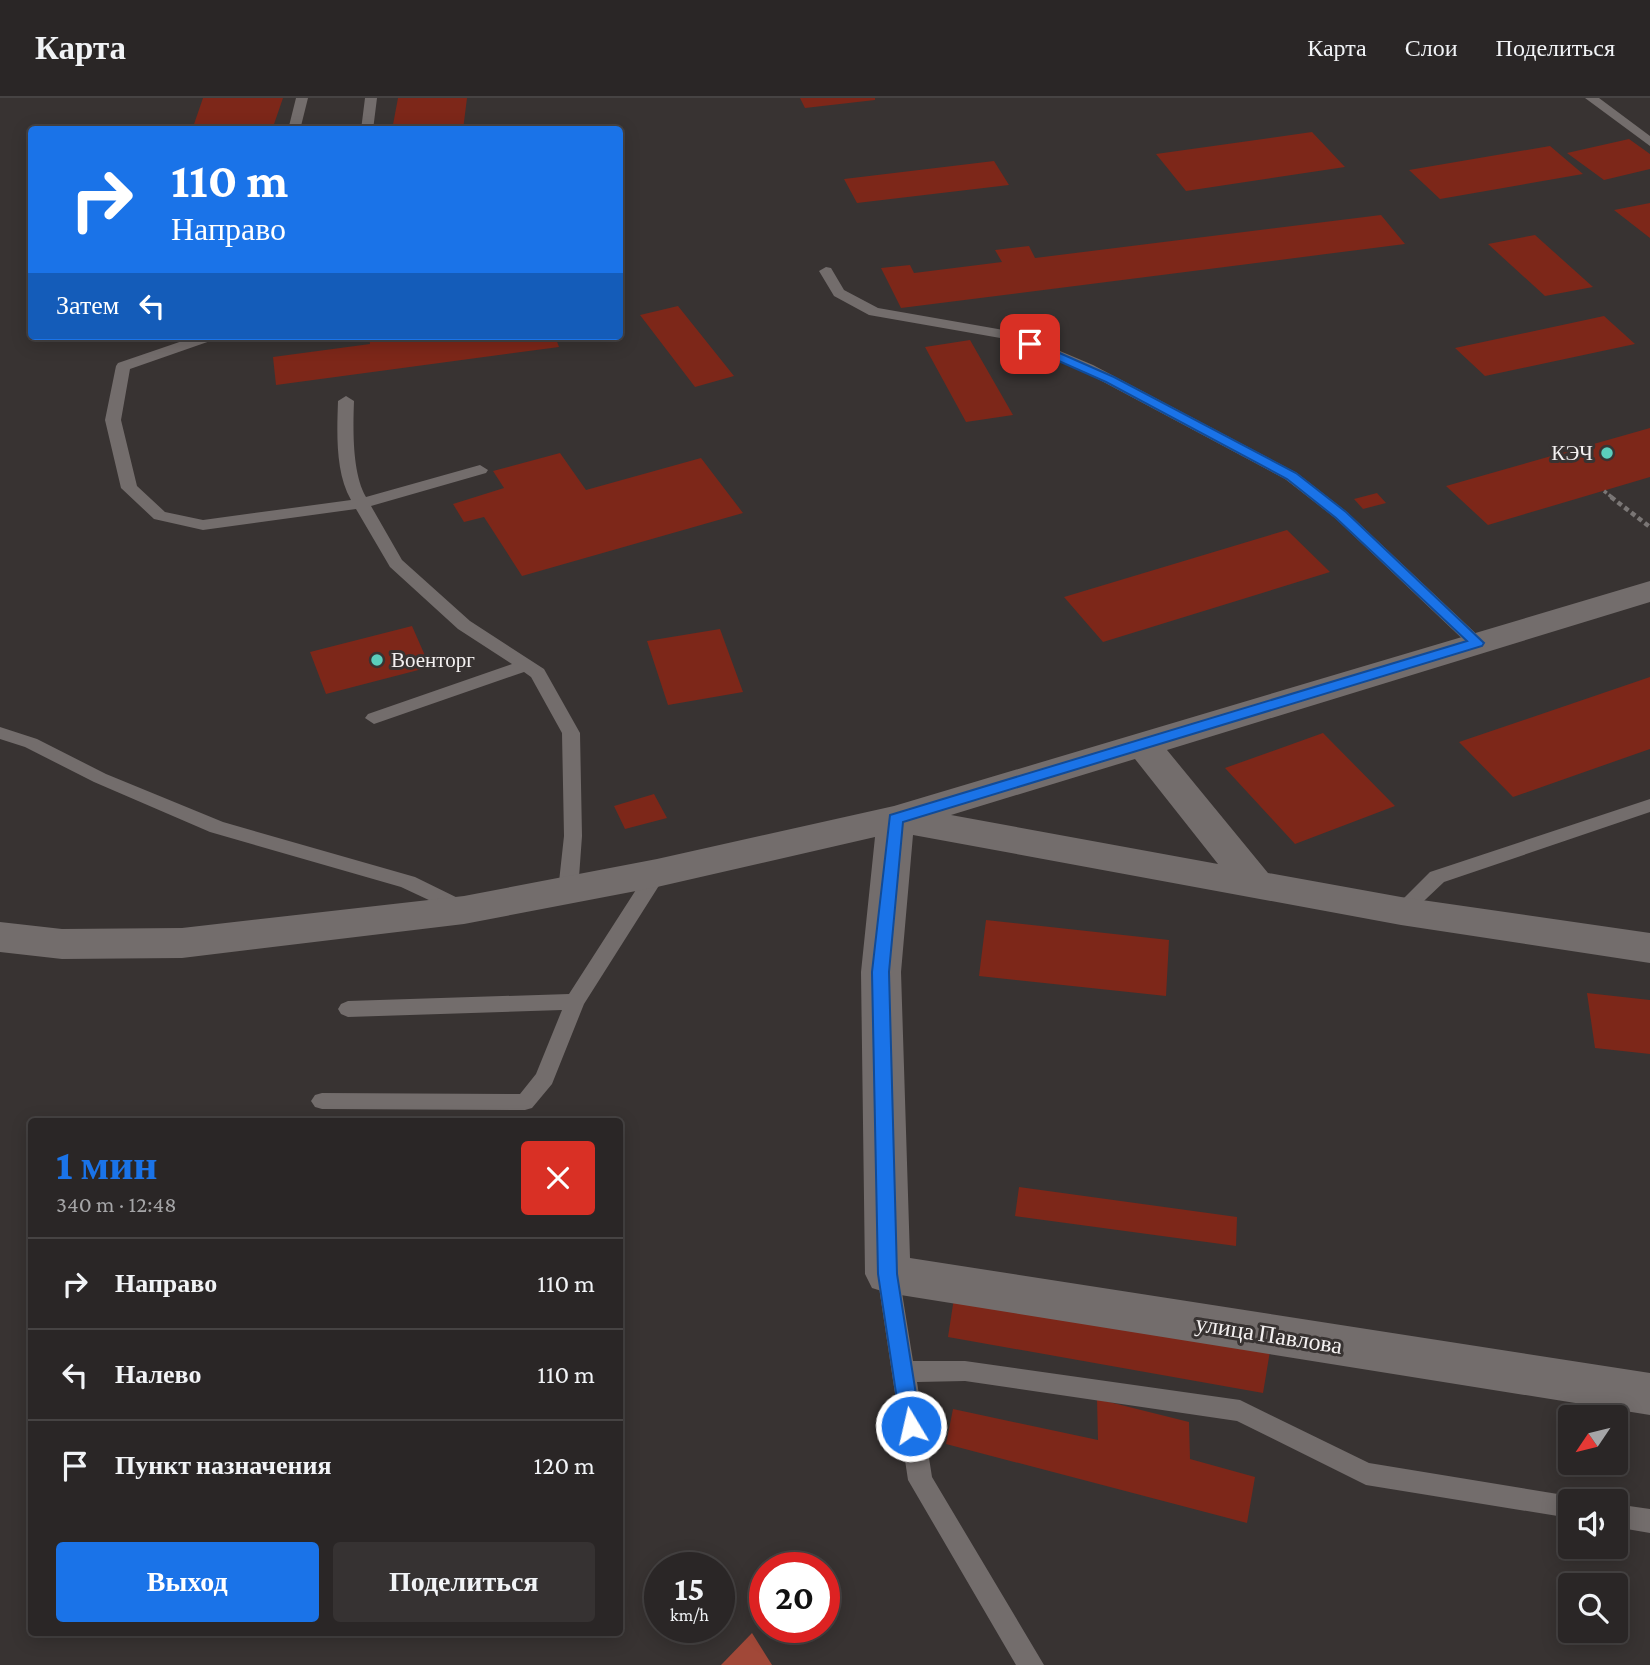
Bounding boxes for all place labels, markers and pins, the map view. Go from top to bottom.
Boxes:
pin [1000,314,1060,374]
place label: КЭЧ [1551,441,1593,465]
marker: КЭЧ [1599,445,1615,461]
place label: Военторг [391,648,475,672]
marker: Военторг [369,652,385,668]

